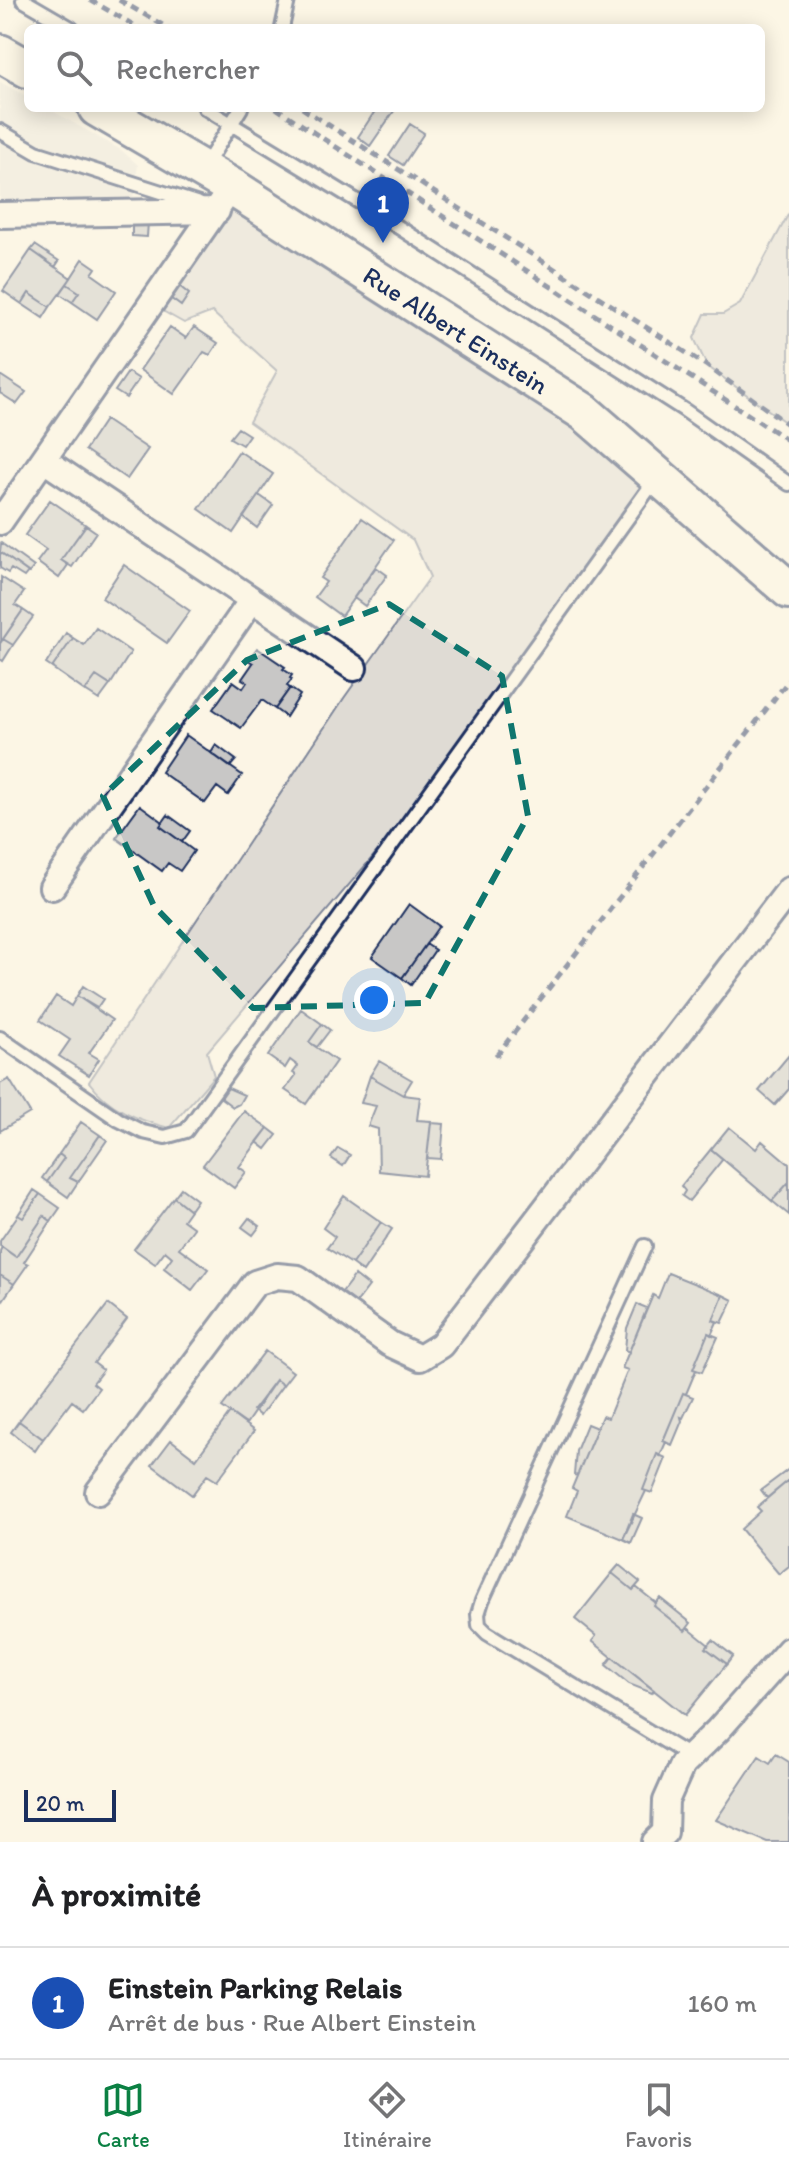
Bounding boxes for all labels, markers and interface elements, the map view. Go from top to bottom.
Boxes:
search box [24,24,765,112]
icon: search [52,46,96,90]
text: Rechercher [116,50,260,87]
pin: 1 [357,177,409,243]
street label: Rue Albert Einstein [357,259,554,401]
your location [354,980,394,1020]
scale bar [24,1786,116,1822]
text: 20 m [36,1790,85,1817]
text: À proximité [32,1874,201,1915]
text: Einstein Parking Relais [108,1969,402,2006]
text: 1 [52,1987,64,2019]
text: 160 m [687,1987,757,2019]
text: Arrêt de bus · Rue Albert Einstein [108,2006,476,2038]
tab: Carte [97,2078,150,2153]
tab: Itinéraire [343,2078,432,2153]
tab: Favoris [625,2078,692,2153]

